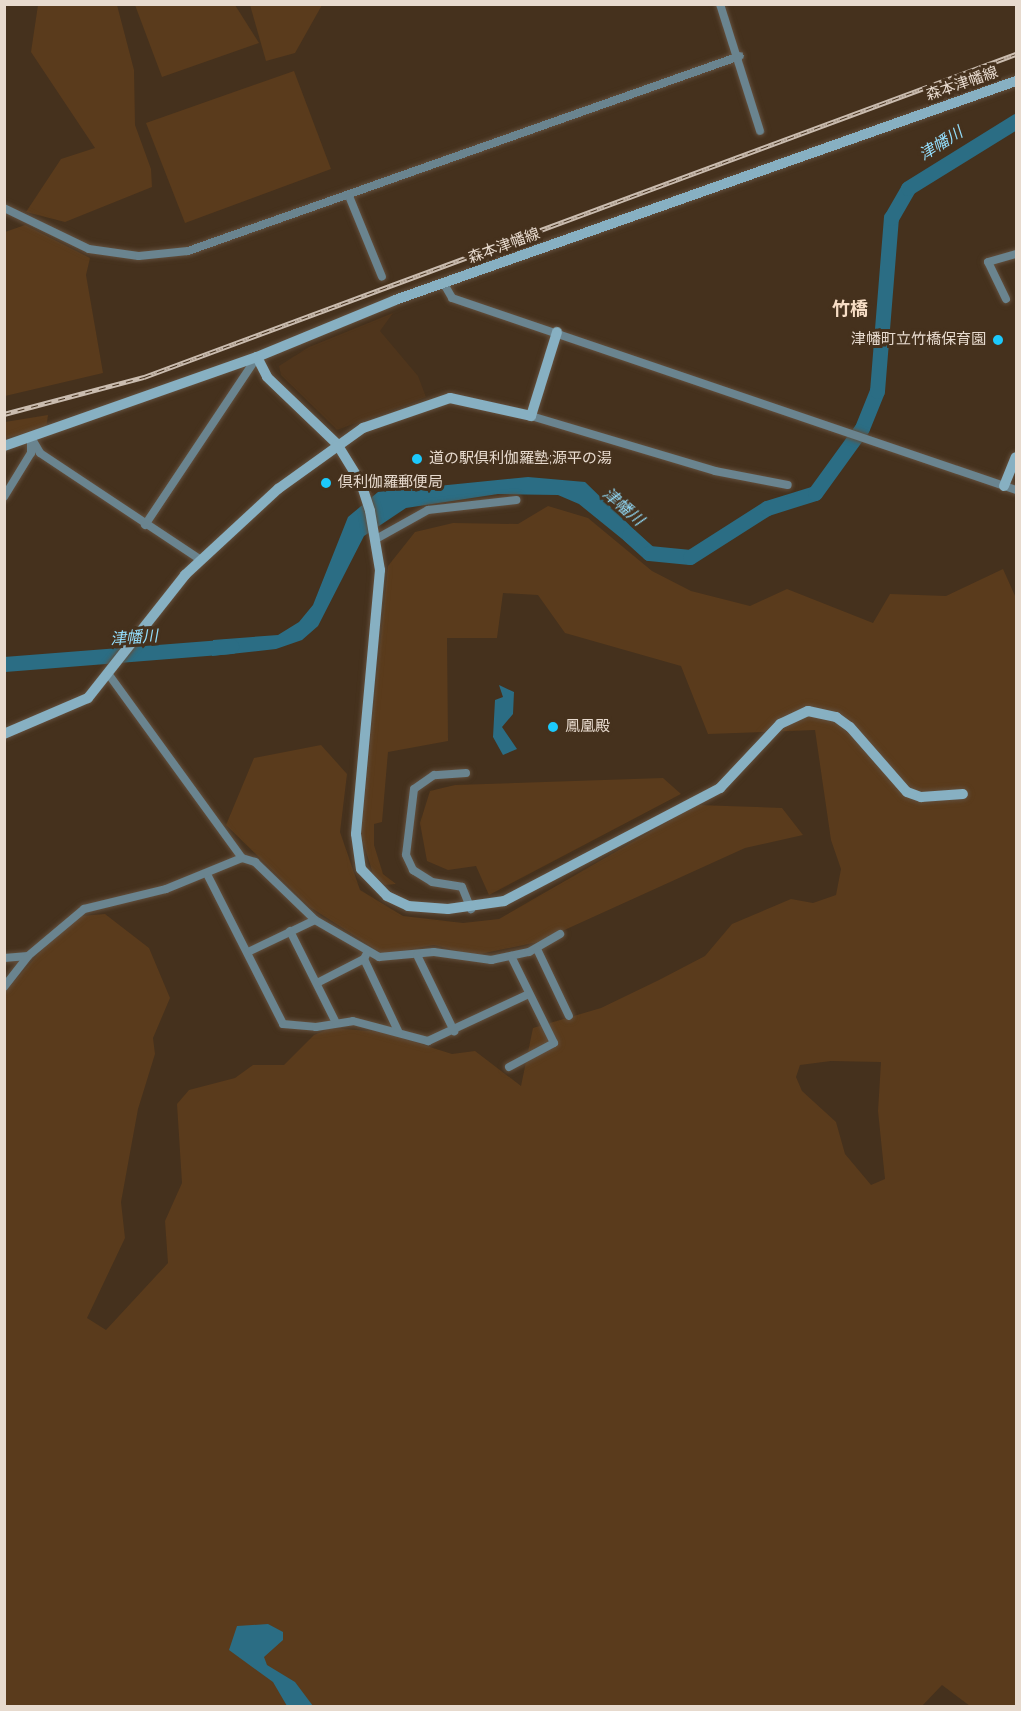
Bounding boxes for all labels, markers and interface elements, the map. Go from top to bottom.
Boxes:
street label: 森本津幡線 [924,63,1000,105]
water label: 津幡川 [916,123,966,165]
street label: 森本津幡線 [466,225,542,267]
district label: 竹橋 [832,298,868,320]
place label: 津幡町立竹橋保育園 [851,331,986,349]
marker: 津幡町立竹橋保育園 [991,333,1005,347]
place label: 道の駅倶利伽羅塾;源平の湯 [429,450,612,468]
marker: 道の駅倶利伽羅塾;源平の湯 [410,452,424,466]
place label: 倶利伽羅郵便局 [338,474,443,492]
marker: 倶利伽羅郵便局 [319,476,333,490]
water label: 津幡川 [599,484,647,530]
water label: 津幡川 [109,627,159,649]
place label: 鳳凰殿 [565,718,610,736]
marker: 鳳凰殿 [546,720,560,734]

